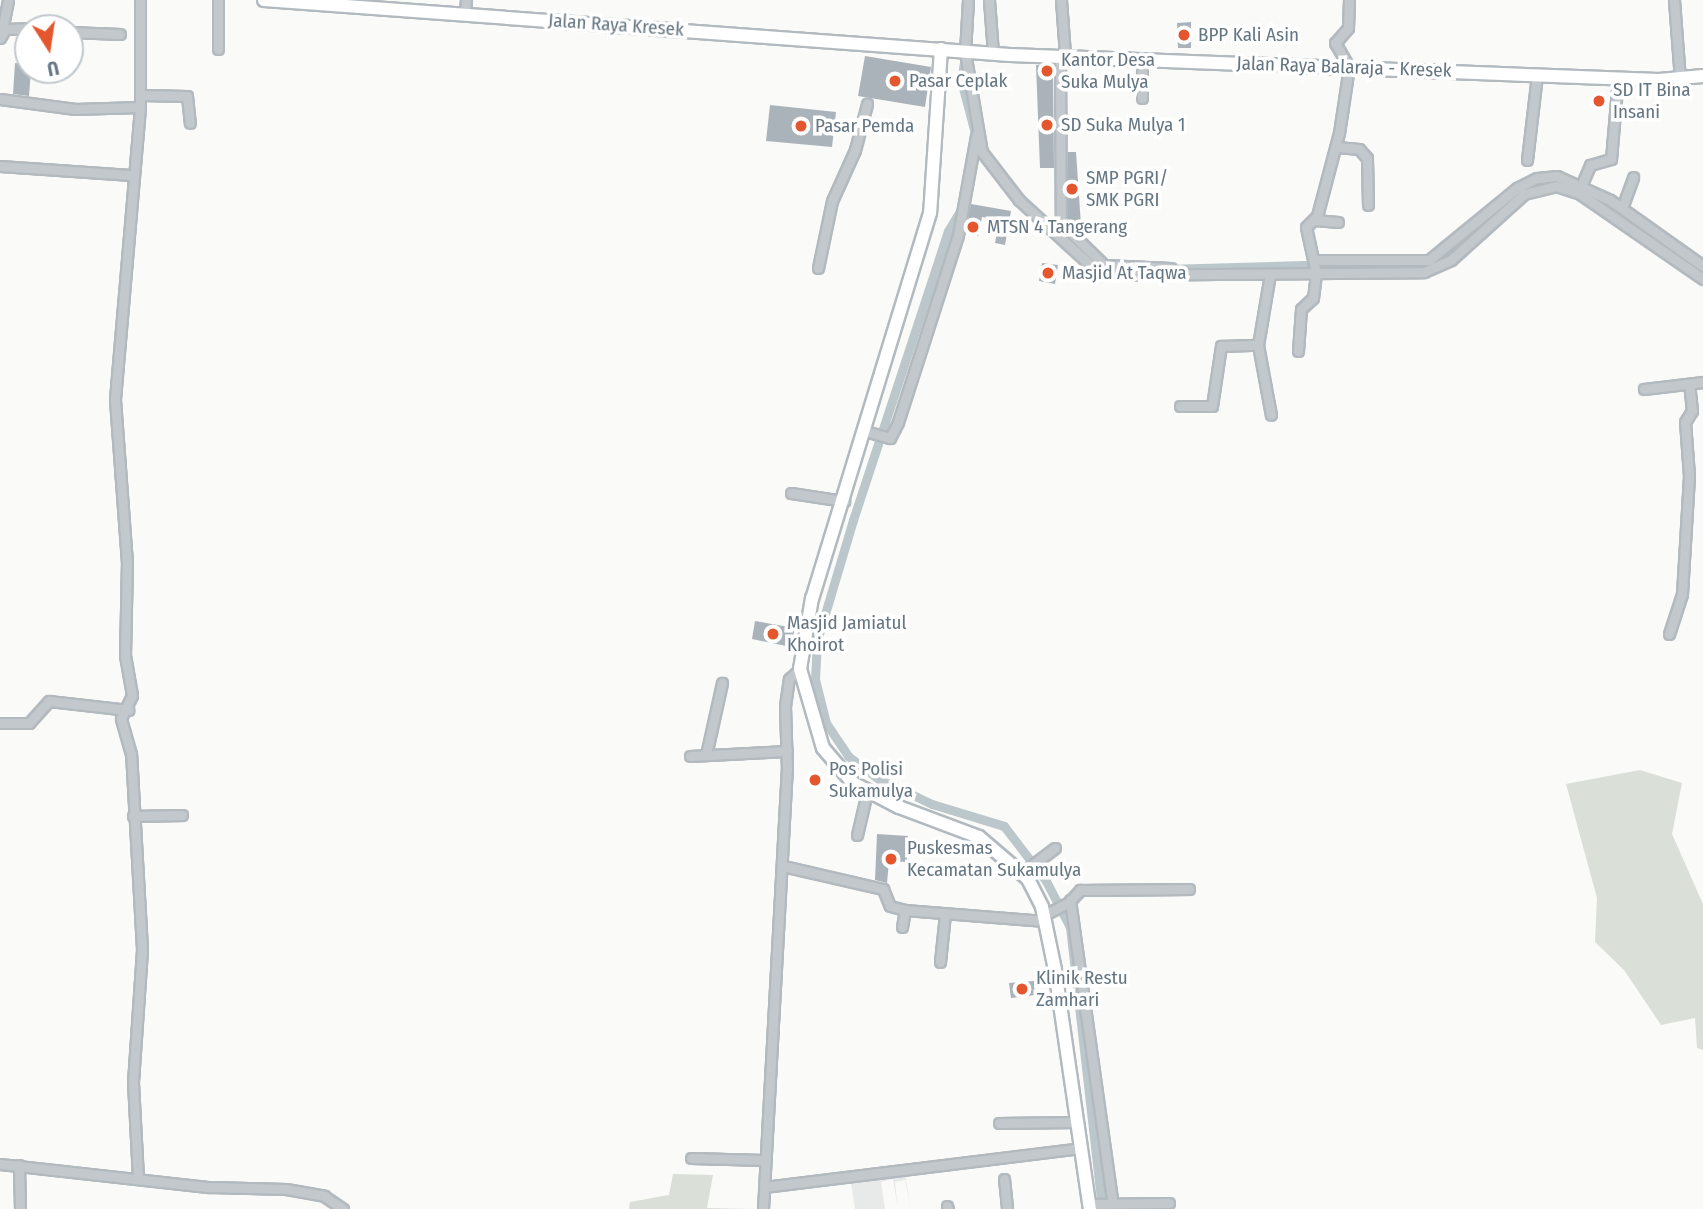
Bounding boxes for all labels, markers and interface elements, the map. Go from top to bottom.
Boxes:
street label: Jalan Raya Kresek [547,9,685,41]
north arrow [14,14,84,84]
place label: BPP Kali Asin [1198,24,1299,46]
marker: BPP Kali Asin [1176,27,1192,43]
place label: Kantor Desa Suka Mulya [1061,49,1155,93]
street label: Jalan Raya Balaraja - Kresek [1236,52,1452,82]
text: U [45,56,61,80]
marker: Kantor Desa Suka Mulya [1039,63,1055,79]
place label: Pasar Ceplak [909,70,1007,92]
marker: Pasar Ceplak [887,73,903,89]
place label: SD IT Bina Insani [1613,79,1691,123]
marker: SD IT Bina Insani [1591,93,1607,109]
place label: SD Suka Mulya 1 [1061,114,1185,136]
place label: Pasar Pemda [815,115,914,137]
marker: SD Suka Mulya 1 [1039,117,1055,133]
marker: Pasar Pemda [793,118,809,134]
place label: SMP PGRI/ SMK PGRI [1086,167,1168,211]
marker: SMP PGRI/ SMK PGRI [1064,181,1080,197]
place label: MTSN 4 Tangerang [987,216,1127,238]
marker: MTSN 4 Tangerang [965,219,981,235]
place label: Masjid At Taqwa [1062,262,1187,284]
marker: Masjid At Taqwa [1040,265,1056,281]
place label: Masjid Jamiatul Khoirot [787,612,906,656]
marker: Masjid Jamiatul Khoirot [765,626,781,642]
place label: Pos Polisi Sukamulya [829,758,913,802]
marker: Pos Polisi Sukamulya [807,772,823,788]
place label: Puskesmas Kecamatan Sukamulya [907,837,1081,881]
marker: Puskesmas Kecamatan Sukamulya [881,849,901,869]
place label: Klinik Restu Zamhari [1036,967,1128,1011]
marker: Klinik Restu Zamhari [1014,981,1030,997]

